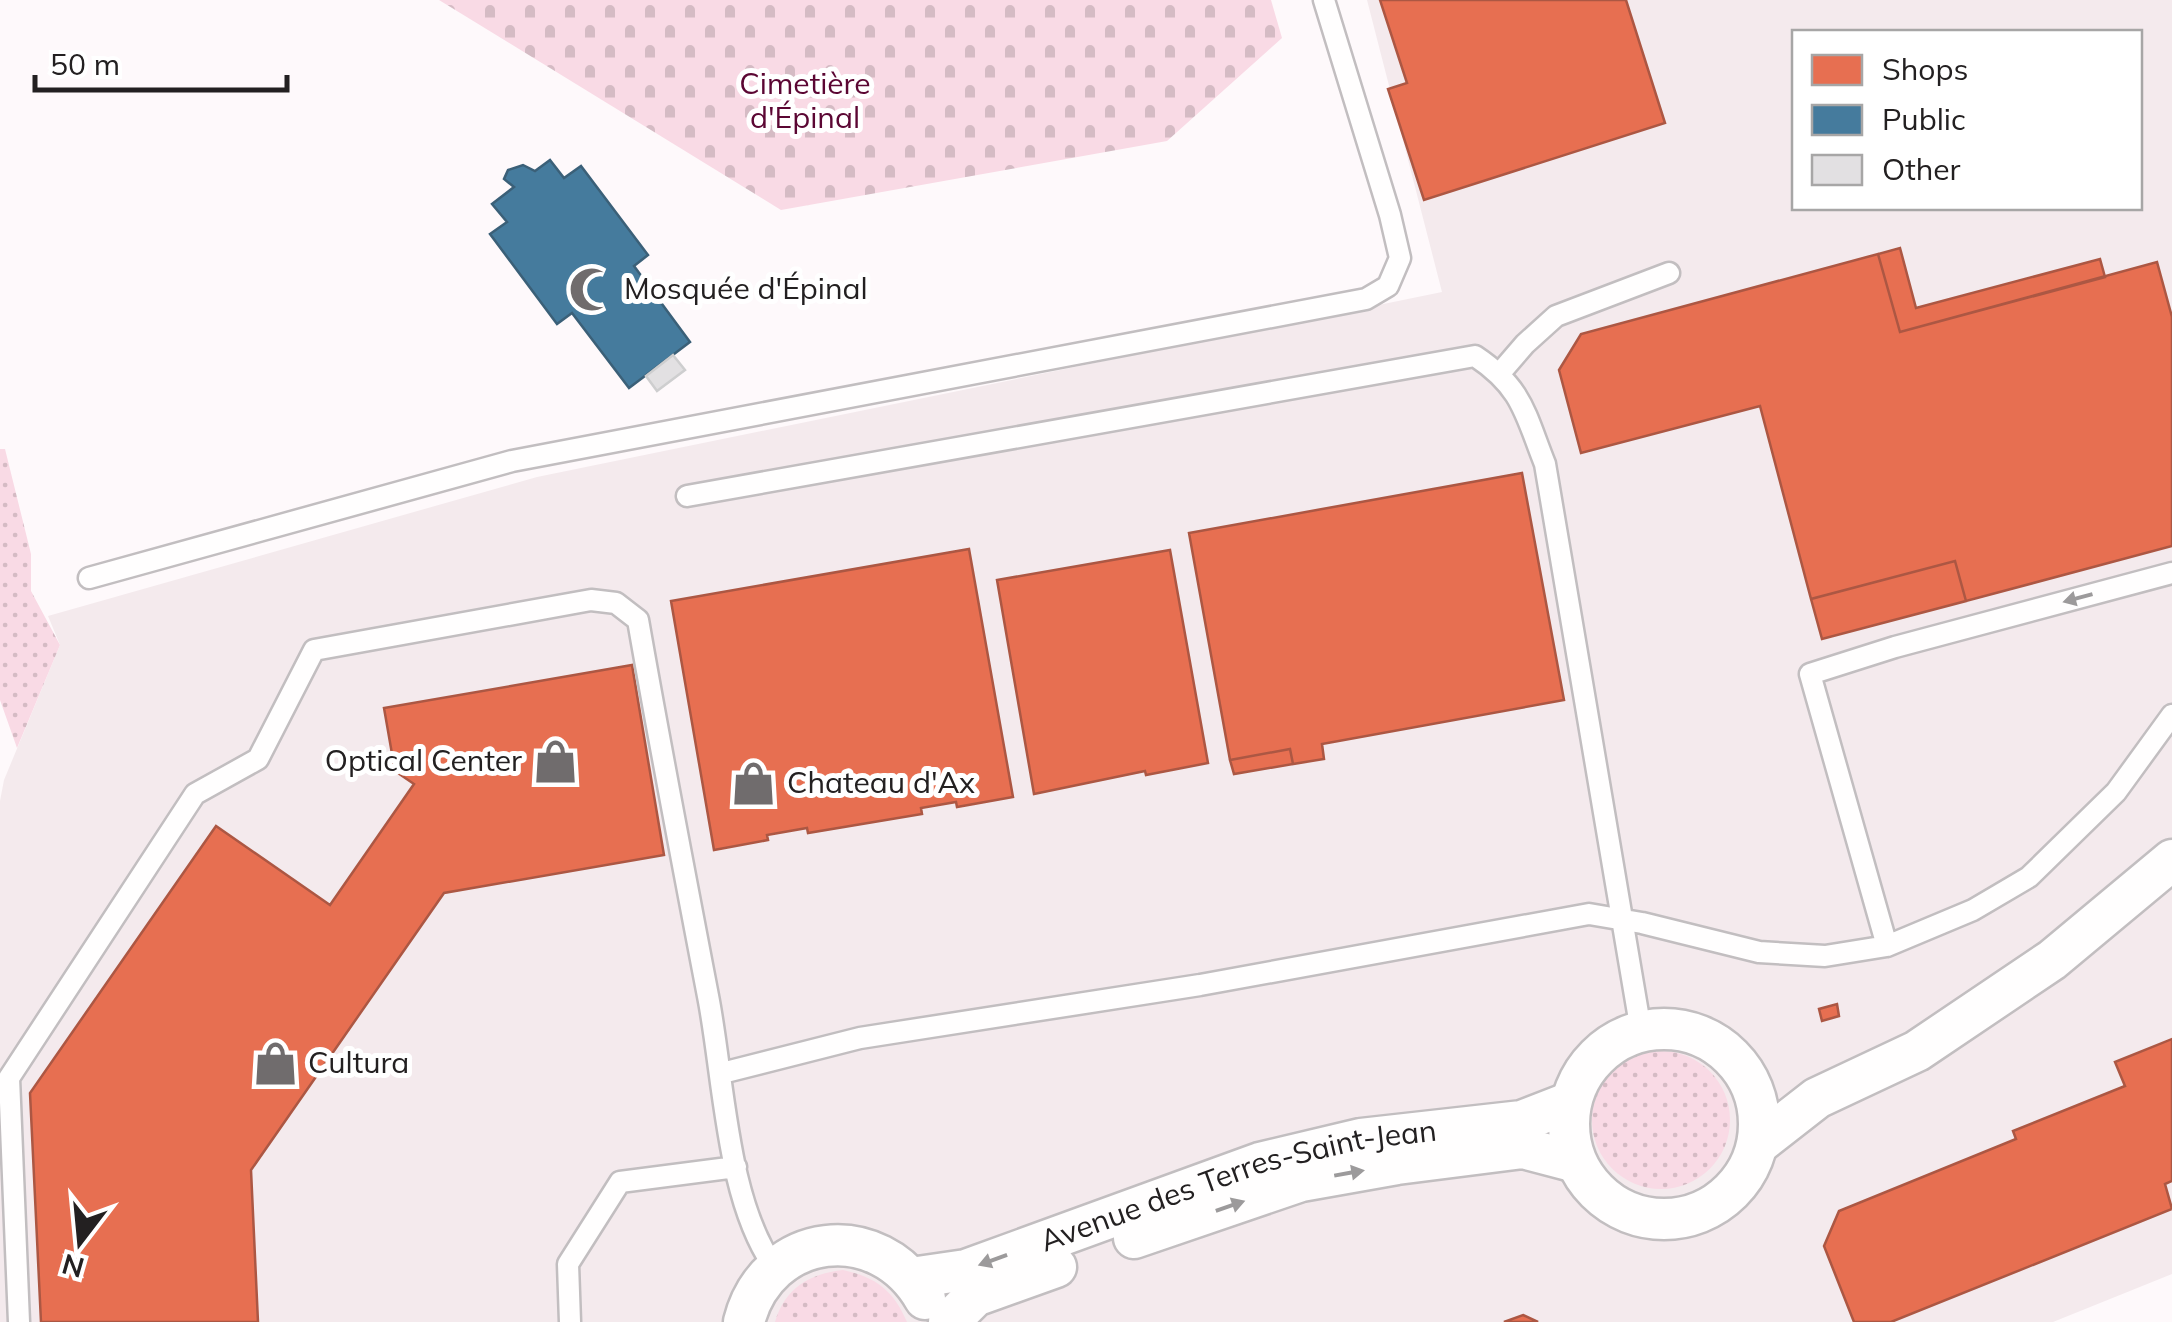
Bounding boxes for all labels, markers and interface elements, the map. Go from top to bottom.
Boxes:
scale bar [35,30,288,92]
legend [1792,30,2142,210]
text: 50 m [50,45,120,83]
text: Shops [1882,50,1968,88]
park label: Cimetière d'Épinal [739,64,871,136]
text: Public [1882,100,1966,138]
text: Other [1882,150,1961,188]
mosque icon: Mosquée d'Épinal [567,265,615,313]
place label: Mosquée d'Épinal [624,269,868,307]
one-way arrow [2062,590,2093,606]
shop icon: Optical Center [531,737,579,785]
place label: Optical Center [325,741,522,779]
shop icon: Chateau d'Ax [730,759,778,807]
place label: Chateau d'Ax [787,763,975,801]
shop icon: Cultura [251,1039,299,1087]
place label: Cultura [308,1043,409,1081]
street label: Avenue des Terres-Saint-Jean [1035,1111,1438,1259]
one-way arrow [1333,1164,1364,1180]
north arrow [30,1192,130,1292]
one-way arrow [1216,1198,1246,1213]
text: N [58,1247,88,1286]
one-way arrow [978,1253,1008,1268]

